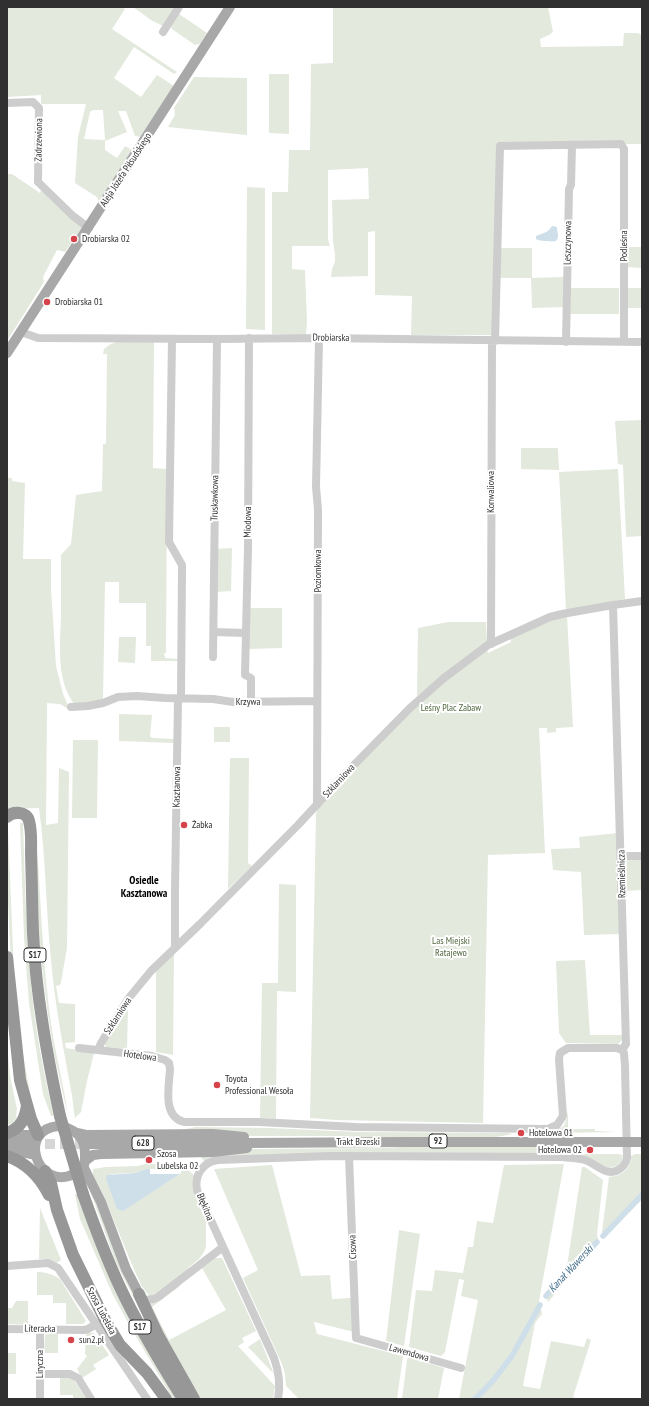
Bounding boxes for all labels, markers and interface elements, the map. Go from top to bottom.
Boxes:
street label: Zadrzewiona [33,118,45,162]
street label: Aleja Józefa Piłsudskiego [98,131,154,209]
street label: Leszczynowa [562,221,574,265]
street label: Podleśna [618,230,630,262]
place label: Drobiarska 02 [82,233,130,245]
marker: Drobiarska 02 [69,234,79,244]
place label: Drobiarska 01 [55,296,103,308]
marker: Drobiarska 01 [42,297,52,307]
street label: Drobiarska [312,332,350,344]
street label: Konwaliowa [485,471,497,513]
street label: Truskawkowa [209,475,221,521]
street label: Miodowa [242,506,254,538]
street label: Poziomkowa [312,550,324,592]
street label: Krzywa [236,696,260,708]
park label: Leśny Plac Zabaw [421,702,481,714]
street label: Szklarniowa [320,762,358,800]
street label: Kasztanowa [171,766,183,808]
place label: Żabka [192,819,212,831]
marker: Żabka [179,820,189,830]
street label: Rzemieślnicza [616,850,628,898]
district label: Osiedle Kasztanowa [121,874,167,900]
park label: Las Miejski Ratajewo [432,935,470,958]
road number: S17 [24,948,46,962]
street label: Szklarniowa [102,995,134,1037]
street label: Hotelowa [123,1048,157,1064]
place label: Toyota Professional Wesoła [225,1073,293,1096]
marker: Toyota Professional Wesoła [212,1080,222,1090]
place label: Hotelowa 01 [529,1127,573,1139]
marker: Hotelowa 01 [516,1128,526,1138]
road number: 92 [429,1134,447,1148]
road number: 628 [132,1136,154,1150]
street label: Trakt Brzeski [336,1136,380,1148]
place label: Hotelowa 02 [538,1144,582,1156]
marker: Hotelowa 02 [585,1145,595,1155]
place label: Szosa Lubelska 02 [157,1148,199,1172]
marker: Szosa Lubelska 02 [144,1155,154,1165]
street label: Błękitna [194,1192,216,1222]
street label: Cisowa [347,1235,359,1259]
water label: Kanał Wawerski [546,1243,596,1295]
street label: Szosa Lubelska [83,1285,119,1337]
road number: S17 [129,1320,151,1334]
street label: Literacka [24,1323,56,1335]
place label: sun2.pl [79,1334,104,1346]
marker: sun2.pl [66,1335,76,1345]
street label: Lawendowa [388,1342,430,1364]
street label: Liryczna [34,1350,46,1378]

